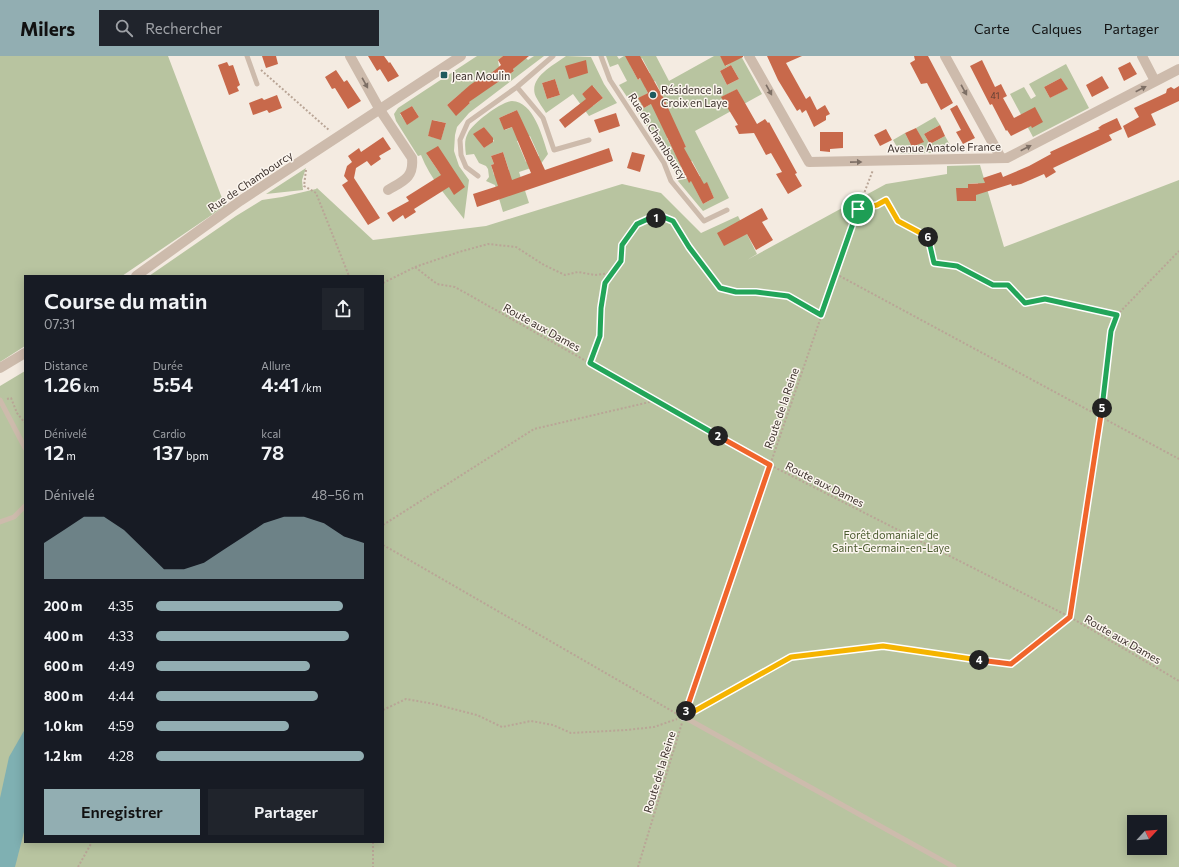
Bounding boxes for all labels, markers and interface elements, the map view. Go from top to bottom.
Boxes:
search box [99,10,379,46]
text: Milers [20,17,75,40]
icon: search [113,17,135,39]
text: Rechercher [145,19,222,37]
text: Carte [974,20,1010,37]
text: Calques [1032,20,1082,37]
text: Partager [1104,20,1159,37]
place label: Jean Moulin [452,69,510,83]
marker: Jean Moulin [439,70,449,80]
one-way arrow [362,77,368,89]
place label: Résidence la Croix en Laye [661,83,728,109]
one-way arrow [765,84,772,96]
one-way arrow [960,84,967,96]
one-way arrow [1136,85,1147,92]
street label: Rue de Chambourcy [626,90,690,182]
marker: Résidence la Croix en Laye [648,90,658,100]
house number: 41 [991,90,999,101]
street label: Avenue Anatole France [887,140,1001,154]
one-way arrow [1020,145,1032,152]
street label: Rue de Chambourcy [205,148,295,214]
one-way arrow [850,159,863,165]
pin [841,192,875,226]
icon: arrive [847,198,869,220]
pin: 1 [646,208,666,228]
text: 1 [654,211,658,224]
pin: 6 [918,227,938,247]
text: 6 [925,230,931,243]
text: Course du matin [44,287,207,314]
button: share [322,288,364,330]
street label: Route aux Dames [501,300,583,354]
text: 07:31 [44,316,75,332]
text: Distance [44,359,88,372]
text: Durée [153,359,183,372]
text: Allure [261,359,291,372]
street label: Route de la Reine [761,366,801,450]
text: 1.26 [44,372,81,396]
text: 5:54 [153,372,193,396]
text: 4:41 [261,372,299,396]
text: km [81,381,99,394]
text: /km [299,381,322,394]
pin: 5 [1092,398,1112,418]
text: 5 [1099,401,1105,414]
pin: 2 [708,426,728,446]
text: Dénivelé [44,427,87,440]
text: Cardio [153,427,186,440]
text: kcal [261,427,281,440]
text: 2 [715,429,721,442]
text: 12 [44,440,64,464]
text: 137 [153,440,184,464]
text: 78 [261,440,284,464]
text: m [64,449,76,462]
text: bpm [184,449,209,462]
street label: Route aux Dames [784,459,866,509]
text: Dénivelé [44,487,95,503]
text: 48–56 m [311,487,364,503]
park label: Forêt domaniale de Saint-Germain-en-Laye [832,528,950,554]
text: 200 m [44,598,82,614]
text: 4:35 [108,598,134,614]
street label: Route aux Dames [1082,612,1164,666]
text: 400 m [44,628,83,644]
text: 4:33 [108,628,134,644]
pin: 4 [969,650,989,670]
text: 4 [976,653,982,666]
text: 600 m [44,658,83,674]
text: 4:49 [108,658,135,674]
text: 800 m [44,688,83,704]
text: 4:44 [108,688,134,704]
pin: 3 [676,701,696,721]
text: 3 [683,704,689,717]
text: 1.0 km [44,718,83,734]
text: 4:59 [108,718,134,734]
street label: Route de la Reine [640,729,678,814]
text: 1.2 km [44,748,82,764]
text: 4:28 [108,748,134,764]
button: Enregistrer [44,789,200,835]
button: Partager [208,789,364,835]
north arrow [1127,815,1167,855]
map controls [1127,815,1167,855]

